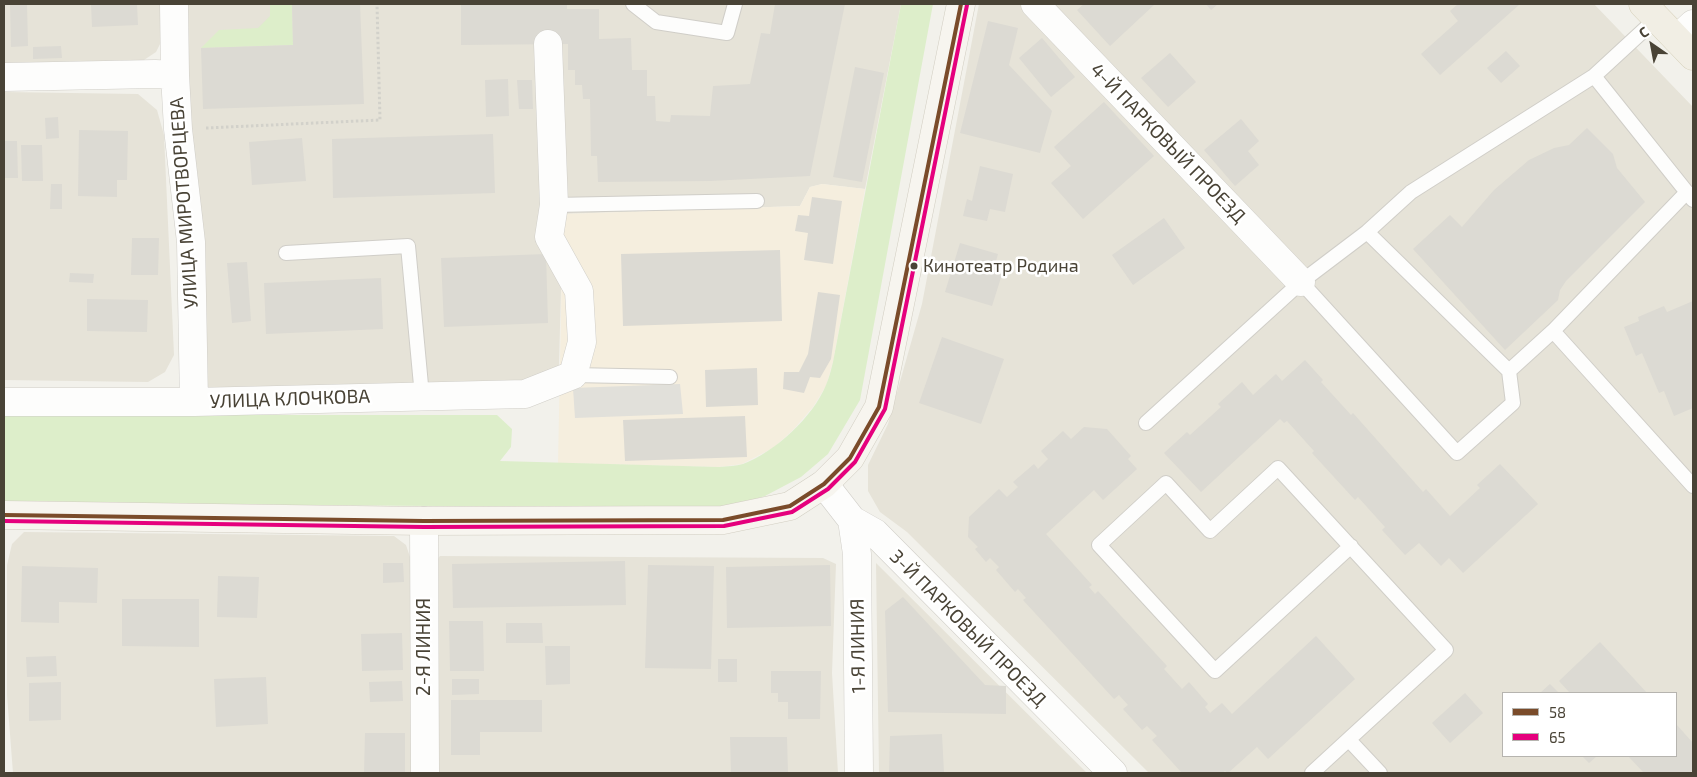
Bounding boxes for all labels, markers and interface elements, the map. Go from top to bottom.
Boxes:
north arrow [1627,20,1677,70]
text: С [1635,23,1652,41]
street label: 4-Й ПАРКОВЫЙ ПРОЕЗД [1086,58,1250,228]
street label: УЛИЦА МИРОТВОРЦЕВА [165,96,203,310]
place label: Кинотеатр Родина [923,255,1079,277]
marker: Кинотеатр Родина [909,261,919,271]
street label: УЛИЦА КЛОЧКОВА [209,385,371,413]
street label: 3-Й ПАРКОВЫЙ ПРОЕЗД [885,545,1051,711]
street label: 2-Я ЛИНИЯ [413,598,435,696]
street label: 1-Я ЛИНИЯ [846,598,870,694]
legend [1502,692,1677,757]
text: 58 [1549,703,1566,721]
text: 65 [1549,728,1566,746]

